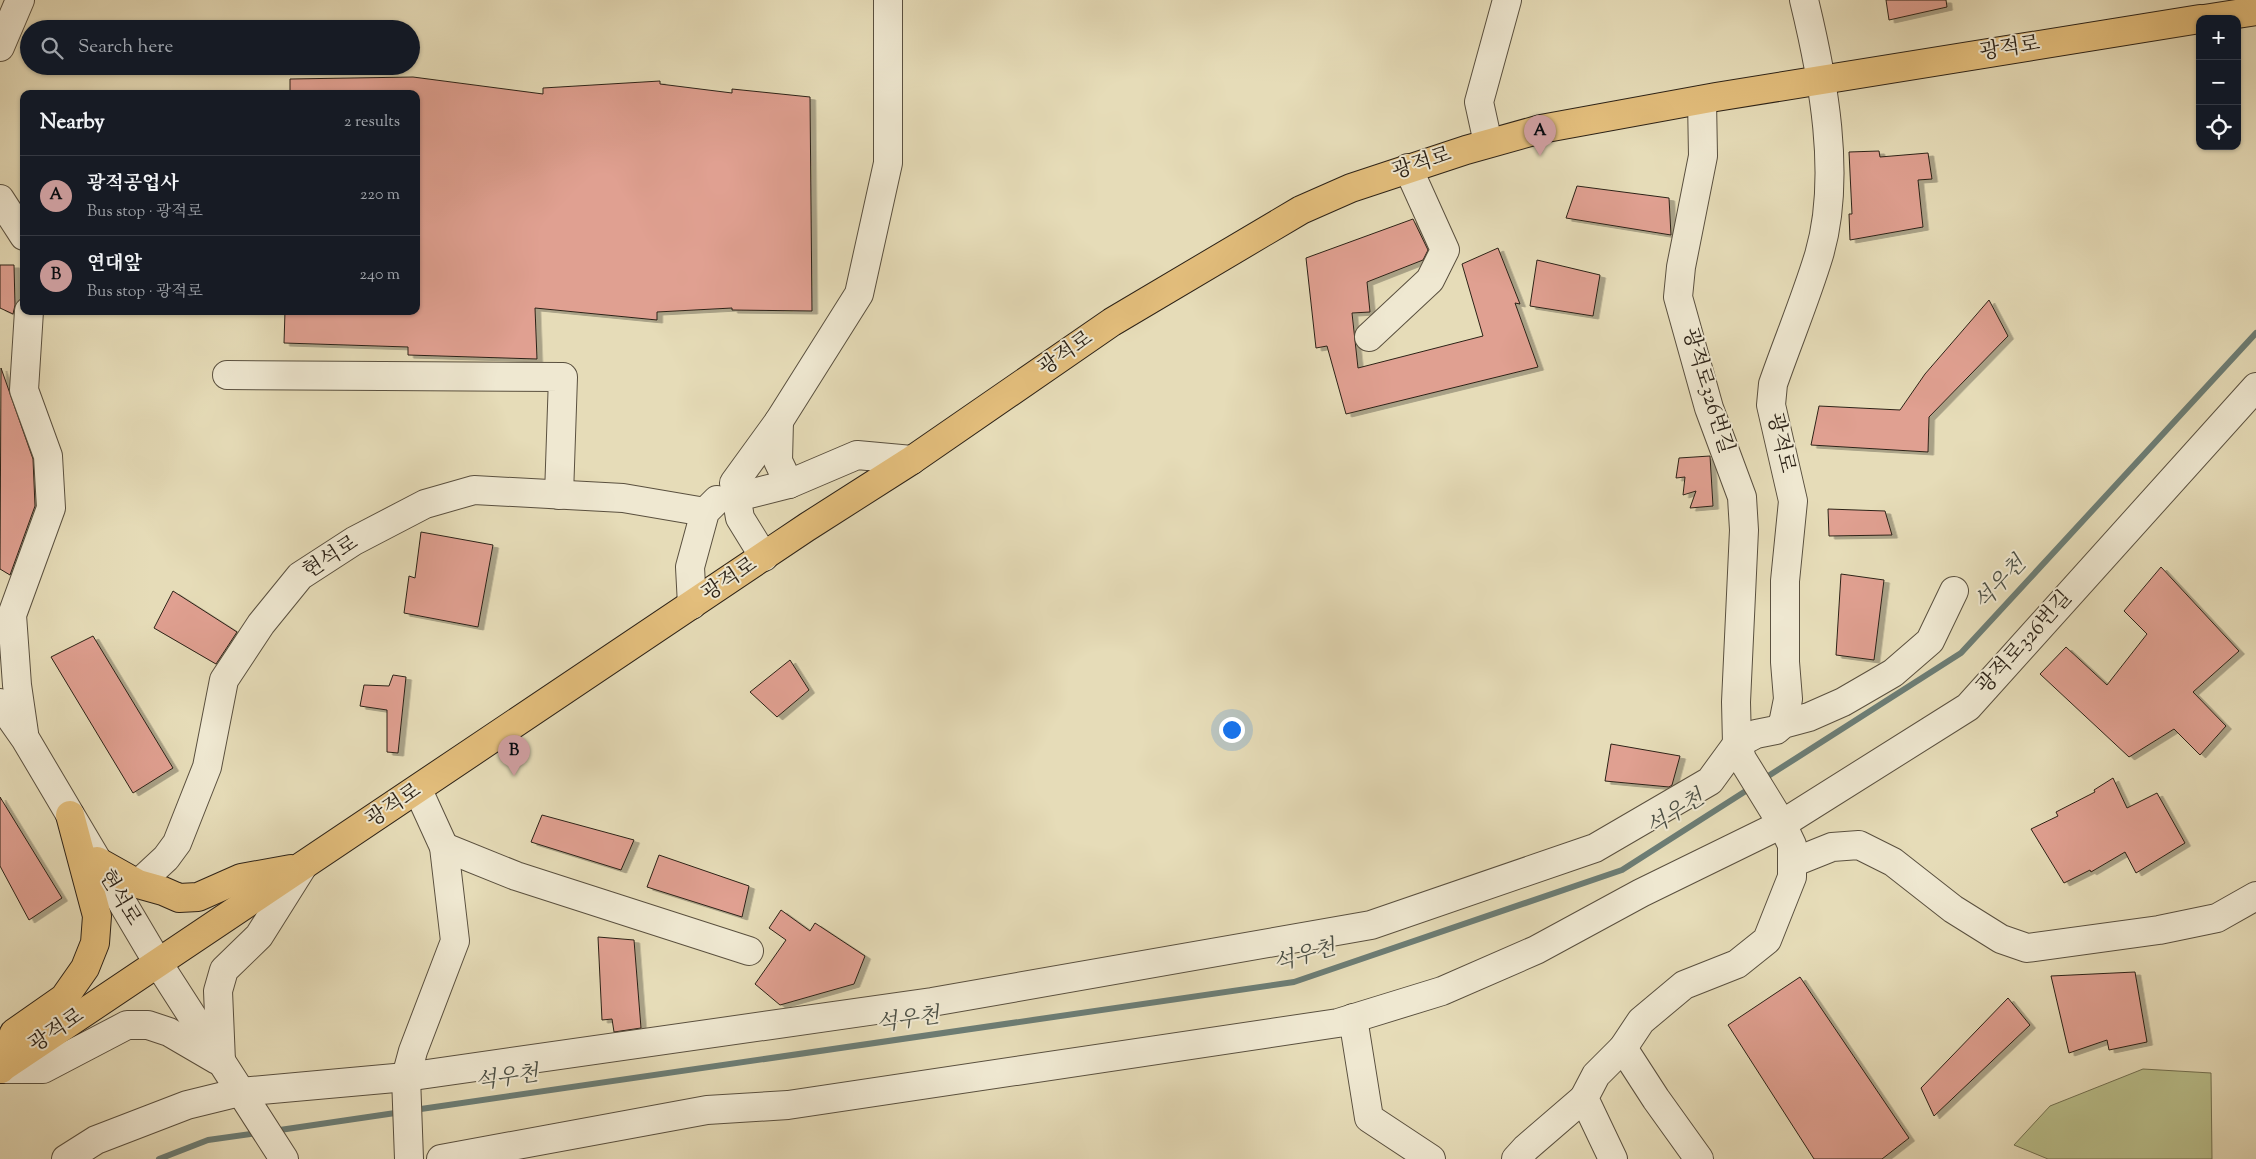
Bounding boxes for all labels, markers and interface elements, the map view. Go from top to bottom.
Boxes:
map controls [2196,15,2241,150]
button: + [2196,15,2241,60]
search box [20,20,420,75]
street label: 광적로 [1978,29,2042,69]
icon: search [38,34,66,62]
text: Search here [78,34,173,61]
button: − [2196,60,2241,105]
button: locate [2196,105,2241,150]
text: Nearby [40,108,105,138]
text: 2 results [344,111,400,134]
pin: A [1524,115,1556,156]
street label: 광적로 [1388,140,1456,188]
text: 광적공업사 [87,171,179,198]
text: A [50,184,63,207]
text: 220 m [360,184,400,207]
text: Bus stop · 광적로 [87,201,202,224]
text: 연대앞 [87,251,142,278]
text: B [51,264,61,287]
text: 240 m [359,264,400,287]
text: Bus stop · 광적로 [87,281,202,304]
street label: 광적로 [1032,324,1100,384]
street label: 광적로326번길 [1674,324,1740,458]
street label: 광적로 [1759,410,1801,476]
street label: 현석로 [297,529,365,587]
water label: 석우천 [1968,548,2036,618]
street label: 광적로 [696,551,764,609]
street label: 광적로326번길 [1970,585,2080,701]
your location [1219,717,1245,743]
pin: B [498,735,530,776]
street label: 광적로 [360,777,428,835]
water label: 석우천 [1641,782,1713,845]
street label: 현석로 [90,864,148,932]
water label: 석우천 [1270,932,1342,981]
water label: 석우천 [874,1000,944,1041]
street label: 광적로 [23,1002,91,1060]
water label: 석우천 [473,1058,543,1099]

